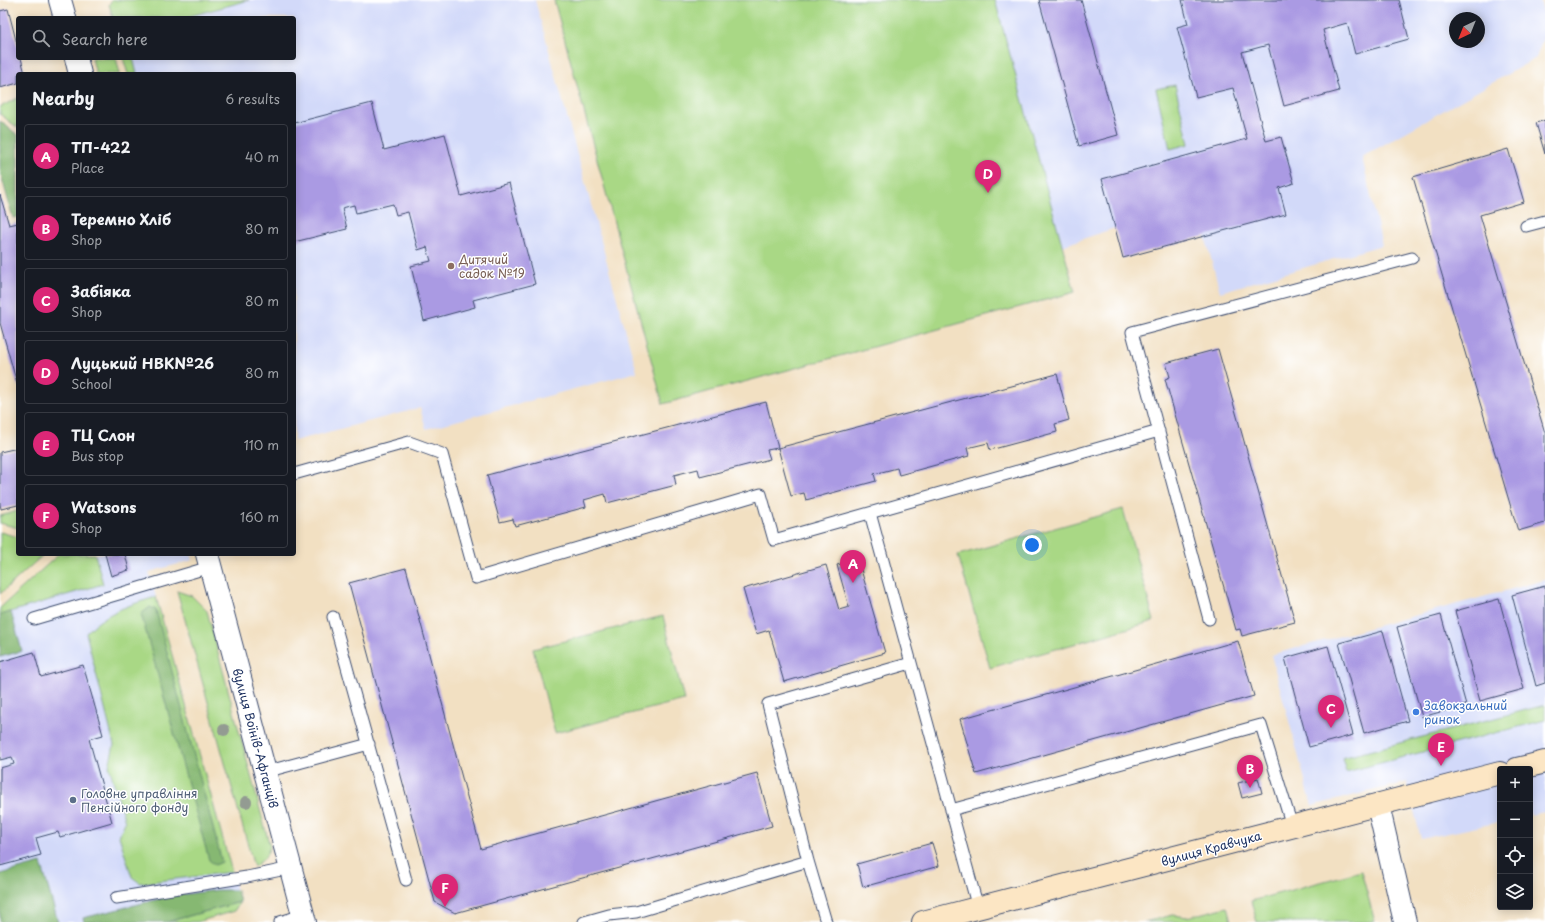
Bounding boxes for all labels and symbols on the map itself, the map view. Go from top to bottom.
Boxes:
north arrow [1449,12,1485,48]
pin: D [975,160,1001,193]
place label: Дитячий садок №19 [458,250,525,282]
marker: Дитячий садок №19 [446,261,456,271]
your location [1022,535,1042,555]
pin: A [840,550,866,583]
street label: вулиця Воїнів-Афганців [229,666,283,810]
pin: C [1318,695,1344,728]
place label: Завокзальний ринок [1424,696,1507,728]
marker: Завокзальний ринок [1411,707,1421,717]
pin: E [1428,733,1454,766]
pin: B [1237,755,1263,788]
place label: Головне управління Пенсійного фонду [81,784,198,816]
marker: Головне управління Пенсійного фонду [68,795,78,805]
street label: вулиця Кравчука [1159,826,1264,870]
pin: F [432,874,458,907]

